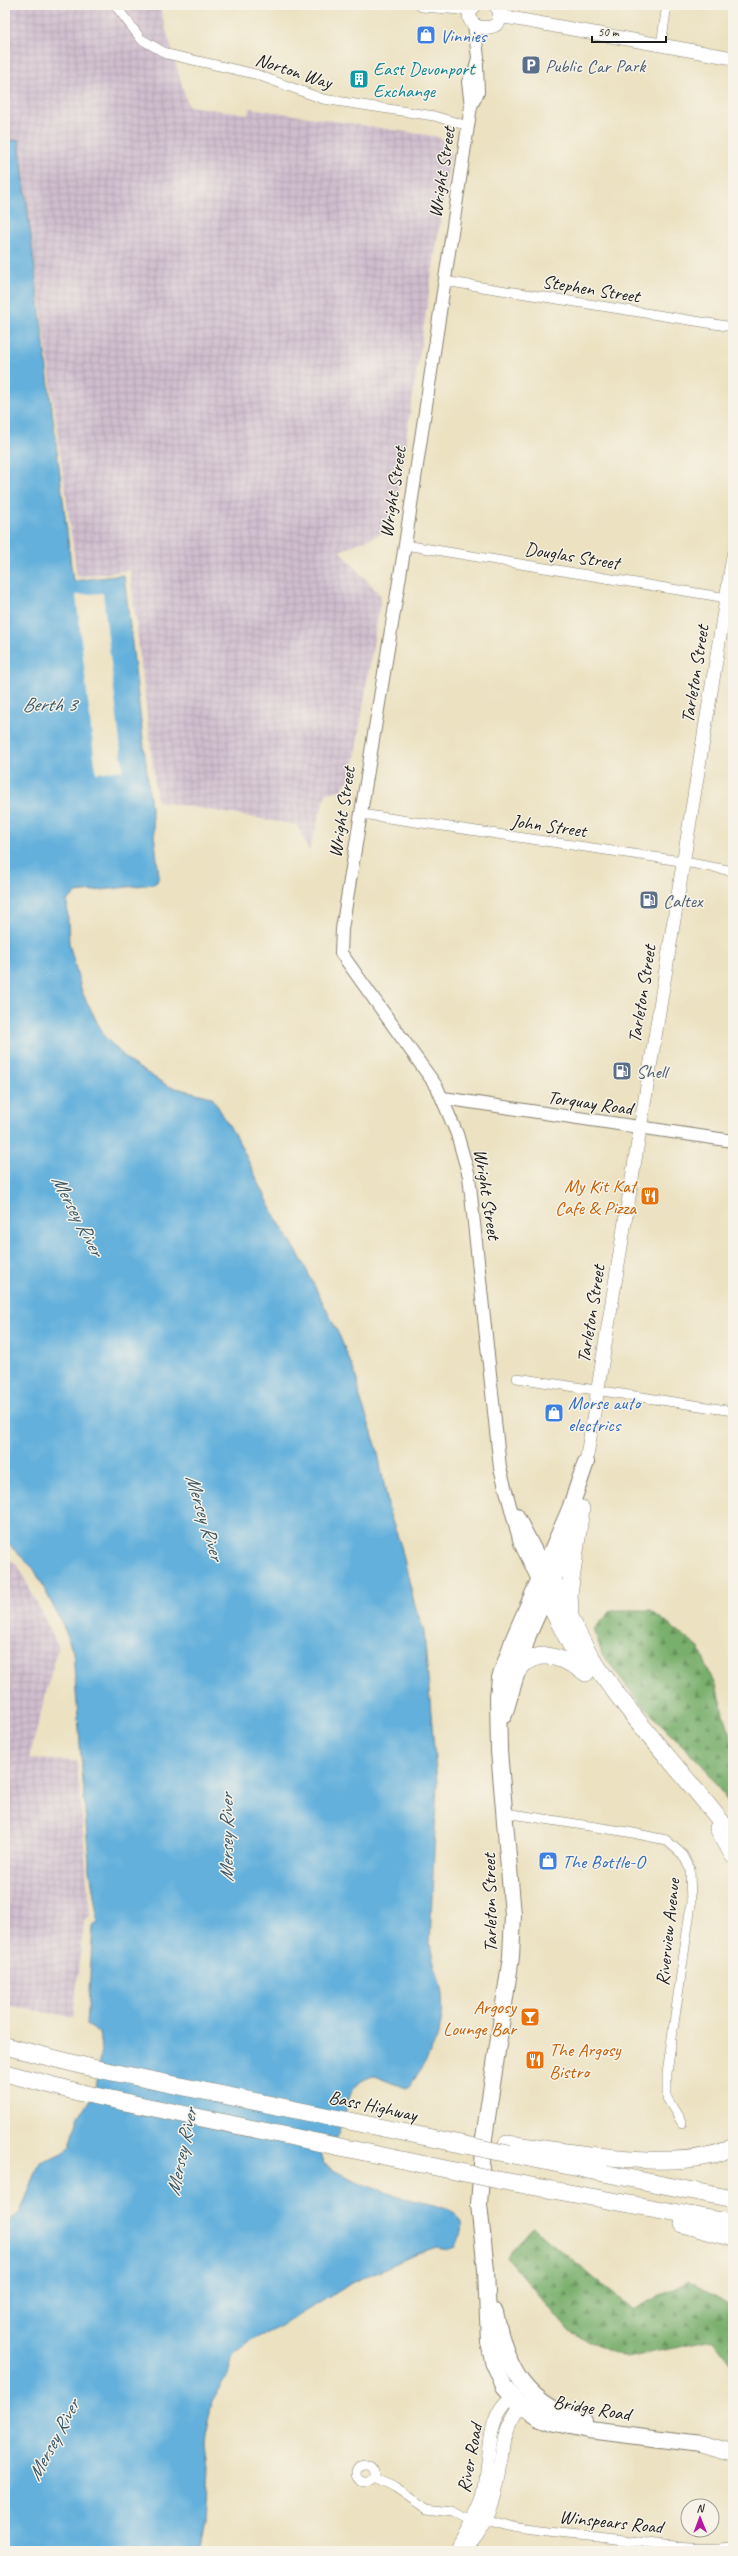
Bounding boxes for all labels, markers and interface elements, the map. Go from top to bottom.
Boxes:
scale bar [592,18,666,44]
shop icon: Vinnies [415,24,437,46]
place label: Vinnies [440,24,488,48]
text: 50 m [598,24,620,40]
street label: Norton Way [252,47,336,95]
parking icon: Public Car Park [520,54,542,76]
place label: Public Car Park [545,54,647,78]
place label: East Devonport Exchange [373,57,476,103]
building icon: East Devonport Exchange [348,68,370,90]
street label: Wright Street [423,123,461,219]
street label: Stephen Street [540,269,643,309]
street label: Wright Street [374,443,412,539]
street label: Douglas Street [523,537,623,576]
street label: Tarleton Street [675,622,715,725]
water label: Berth 3 [22,692,80,717]
street label: Wright Street [323,763,361,859]
street label: John Street [509,809,589,843]
fuel station icon: Caltex [638,889,660,911]
place label: Caltex [663,889,704,913]
street label: Tarleton Street [622,942,662,1045]
fuel station icon: Shell [611,1060,633,1082]
place label: Shell [636,1060,671,1084]
street label: Torquay Road [546,1085,637,1121]
street label: Wright Street [468,1147,506,1243]
water label: Mersey River [46,1171,111,1262]
place label: My Kit Kat Cafe & Pizza [555,1174,639,1220]
restaurant icon: My Kit Kat Cafe & Pizza [639,1185,661,1207]
street label: Tarleton Street [571,1262,611,1365]
place label: Morse auto electrics [568,1391,643,1437]
shop icon: Morse auto electrics [543,1402,565,1424]
water label: Mersey River [180,1471,230,1565]
water label: Mersey River [214,1791,239,1882]
shop icon: The Bottle-O [537,1850,559,1872]
place label: The Bottle-O [562,1850,647,1874]
street label: Tarleton Street [477,1852,503,1953]
street label: Riverview Avenue [650,1876,686,1987]
place label: Argosy Lounge Bar [443,1995,518,2041]
bar icon: Argosy Lounge Bar [519,2006,541,2028]
place label: The Argosy Bistro [549,2038,622,2084]
restaurant icon: The Argosy Bistro [524,2049,546,2071]
street label: Bass Highway [326,2085,421,2127]
water label: Mersey River [160,2104,203,2198]
street label: Bridge Road [551,2389,636,2427]
water label: Mersey River [22,2393,86,2485]
street label: River Road [452,2419,489,2495]
north arrow [680,2498,720,2538]
text: N [696,2501,706,2515]
street label: Winspears Road [558,2505,666,2540]

